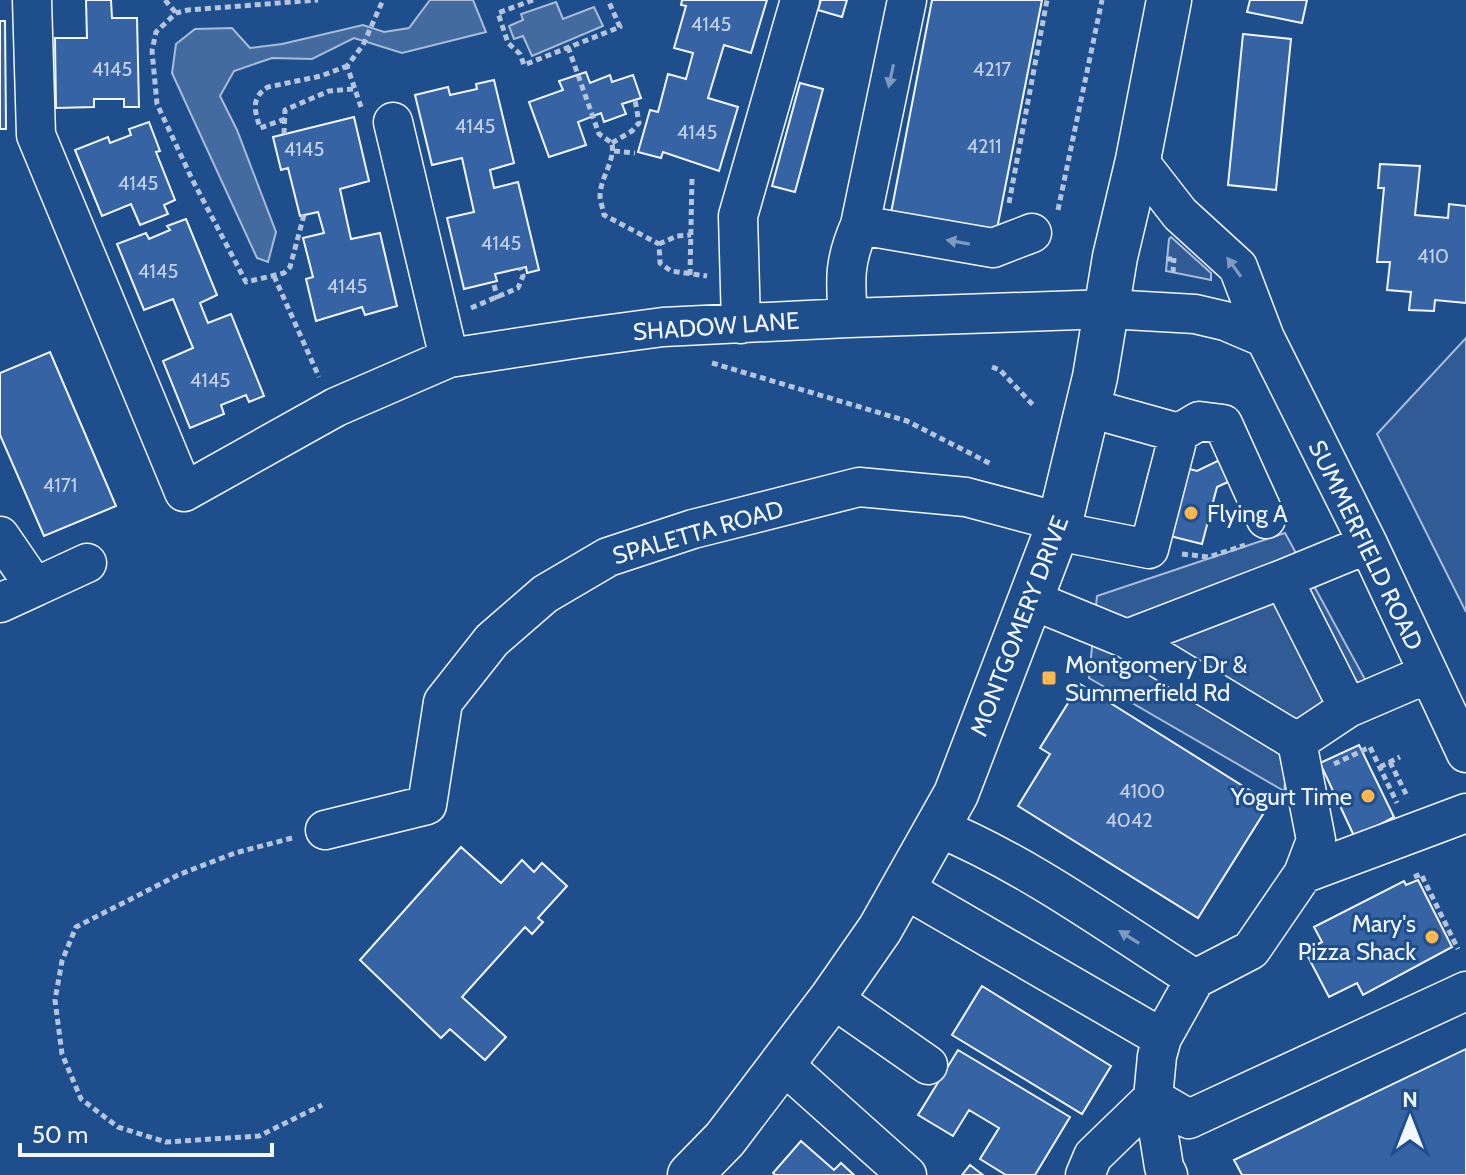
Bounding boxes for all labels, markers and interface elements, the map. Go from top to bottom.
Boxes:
house number: 4145 [691,12,731,36]
house number: 4145 [92,57,132,81]
house number: 4217 [973,57,1011,81]
one-way arrow [884,64,897,89]
house number: 4145 [455,114,495,138]
house number: 4145 [677,120,717,144]
house number: 4211 [966,134,1002,158]
house number: 4145 [284,137,324,161]
house number: 4145 [118,171,158,195]
house number: 4145 [481,231,521,255]
one-way arrow [945,235,970,247]
house number: 410 [1417,244,1449,268]
one-way arrow [1226,256,1242,278]
house number: 4145 [138,259,178,283]
house number: 4145 [327,274,367,298]
street label: SHADOW LANE [632,306,800,346]
house number: 4145 [190,368,230,392]
street label: SUMMERFIELD ROAD [1303,435,1429,655]
house number: 4171 [43,473,77,497]
street label: SPALETTA ROAD [609,494,787,570]
place label: Flying A [1207,499,1288,528]
marker: Flying A [1182,504,1200,522]
street label: MONTGOMERY DRIVE [964,512,1074,740]
place label: Montgomery Dr & Summerfield Rd [1065,650,1248,707]
marker: Montgomery Dr & Summerfield Rd [1040,669,1058,687]
house number: 4100 [1119,779,1165,803]
place label: Yogurt Time [1230,782,1352,811]
marker: Yogurt Time [1359,787,1377,805]
house number: 4042 [1105,808,1153,832]
place label: Mary's Pizza Shack [1298,909,1416,966]
marker: Mary's Pizza Shack [1423,928,1441,946]
one-way arrow [1118,931,1140,945]
north arrow [1370,1079,1450,1159]
text: N [1402,1086,1418,1113]
scale bar [20,1107,272,1157]
text: 50 m [32,1120,88,1149]

